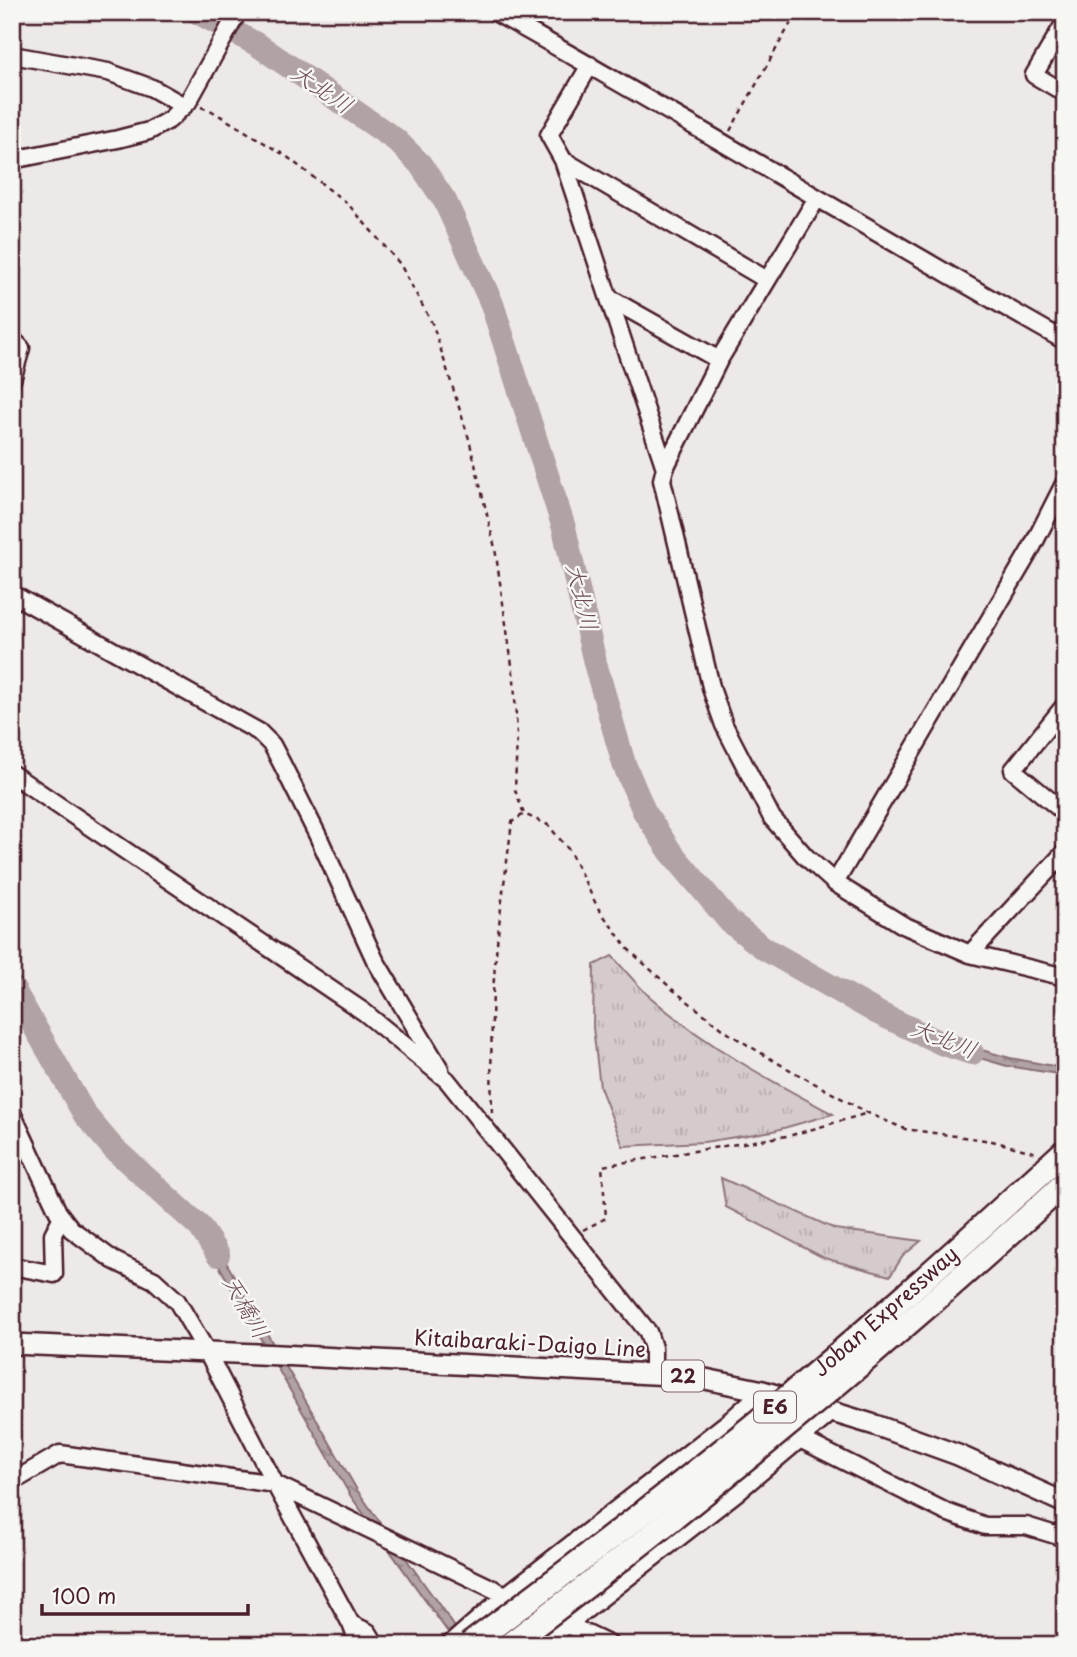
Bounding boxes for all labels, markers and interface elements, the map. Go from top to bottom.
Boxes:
water label: 大北川 [284,54,361,122]
water label: 大北川 [558,559,609,634]
water label: 大北川 [906,1009,983,1066]
street label: Joban Expressway [805,1238,964,1383]
water label: 天橋川 [215,1268,280,1345]
street label: Kitaibaraki-Daigo Line [413,1320,647,1364]
road number: 22 [662,1360,704,1392]
road number: E6 [754,1392,796,1422]
scale bar [42,1573,248,1617]
text: 100 m [52,1579,116,1611]

